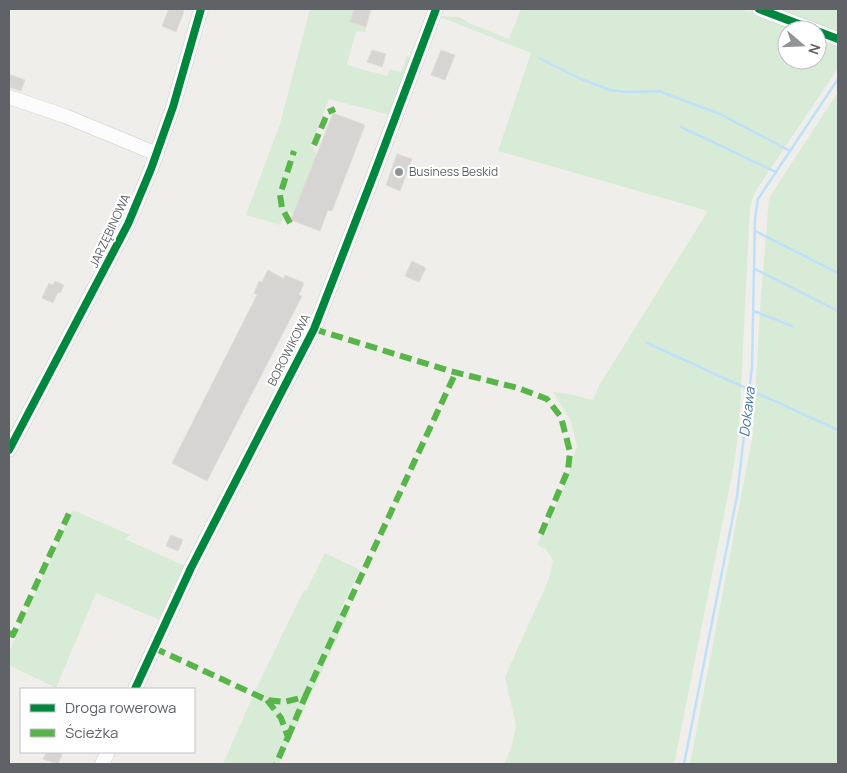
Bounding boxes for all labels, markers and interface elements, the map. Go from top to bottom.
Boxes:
north arrow [777,20,827,70]
text: N [804,42,825,57]
place label: Business Beskid [409,163,498,180]
marker: Business Beskid [393,166,405,178]
street label: JARZĘBINOWA [85,191,134,270]
street label: BOROWIKOWA [263,310,314,389]
water label: Dokawa [734,385,759,438]
legend [20,688,195,753]
text: Droga rowerowa [65,697,176,718]
text: Ścieżka [65,722,118,743]

